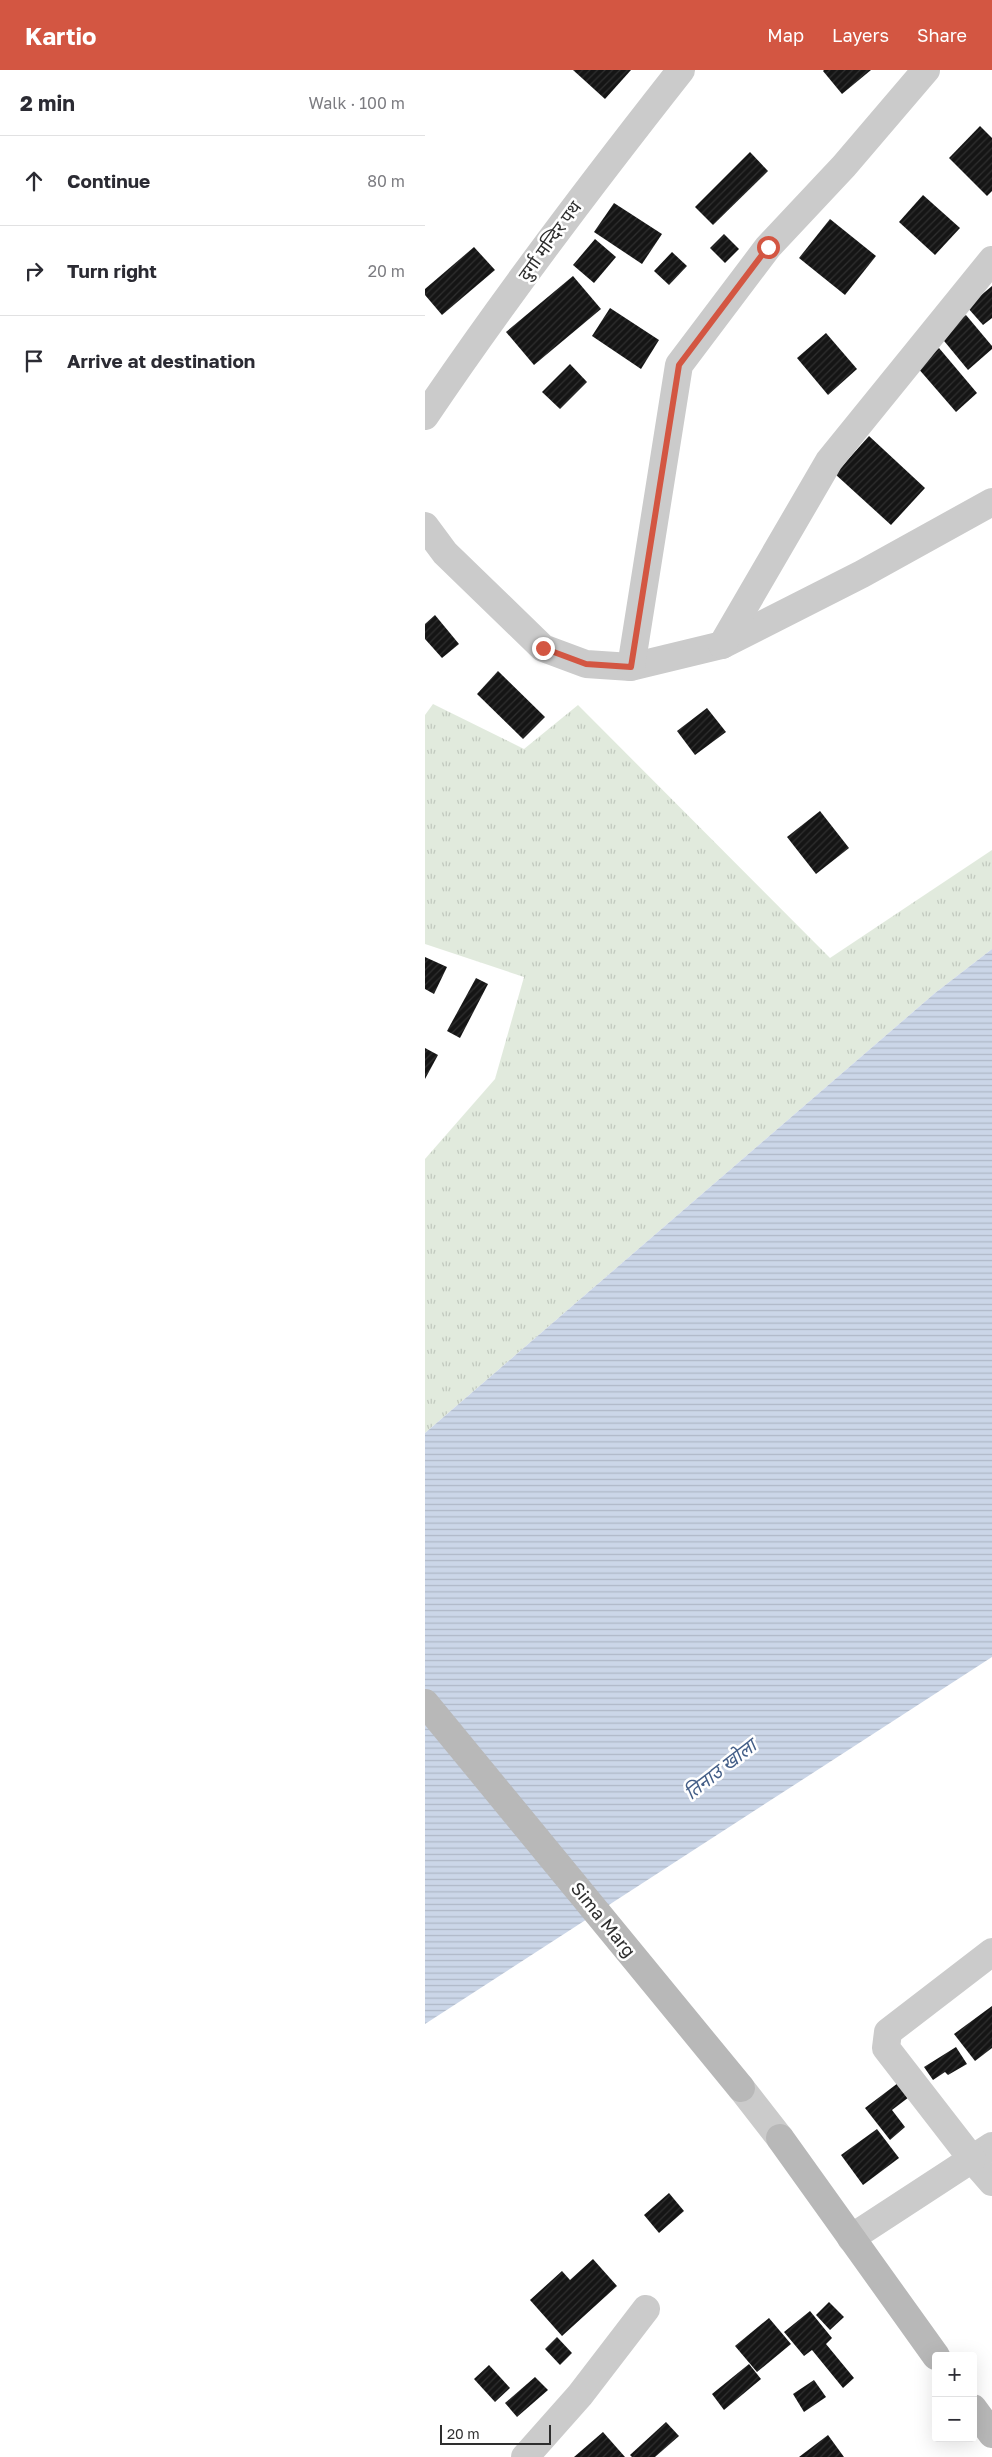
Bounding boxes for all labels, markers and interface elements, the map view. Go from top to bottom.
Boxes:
text: Kartio [25,21,97,50]
text: Map [767,24,804,46]
text: Layers [832,24,889,46]
text: Share [917,24,967,46]
text: 2 min [20,90,75,116]
text: Walk · 100 m [309,93,405,113]
icon: ahead [20,167,48,195]
text: Continue [67,169,150,192]
text: 80 m [367,171,405,191]
street label: दुर्गा मन्दिर पथ [513,196,587,286]
route start [757,236,780,259]
icon: right [20,257,48,285]
text: Turn right [67,259,157,282]
text: 20 m [368,261,405,281]
icon: arrive [20,347,48,375]
text: Arrive at destination [67,349,255,372]
route end [532,637,555,660]
water label: तिनाउ खोला [679,1731,763,1804]
street label: Sima Marg [567,1877,641,1961]
map controls [932,2352,977,2442]
button: + [932,2352,977,2397]
button: − [932,2397,977,2442]
scale bar [440,2422,551,2445]
text: 20 m [447,2425,480,2442]

